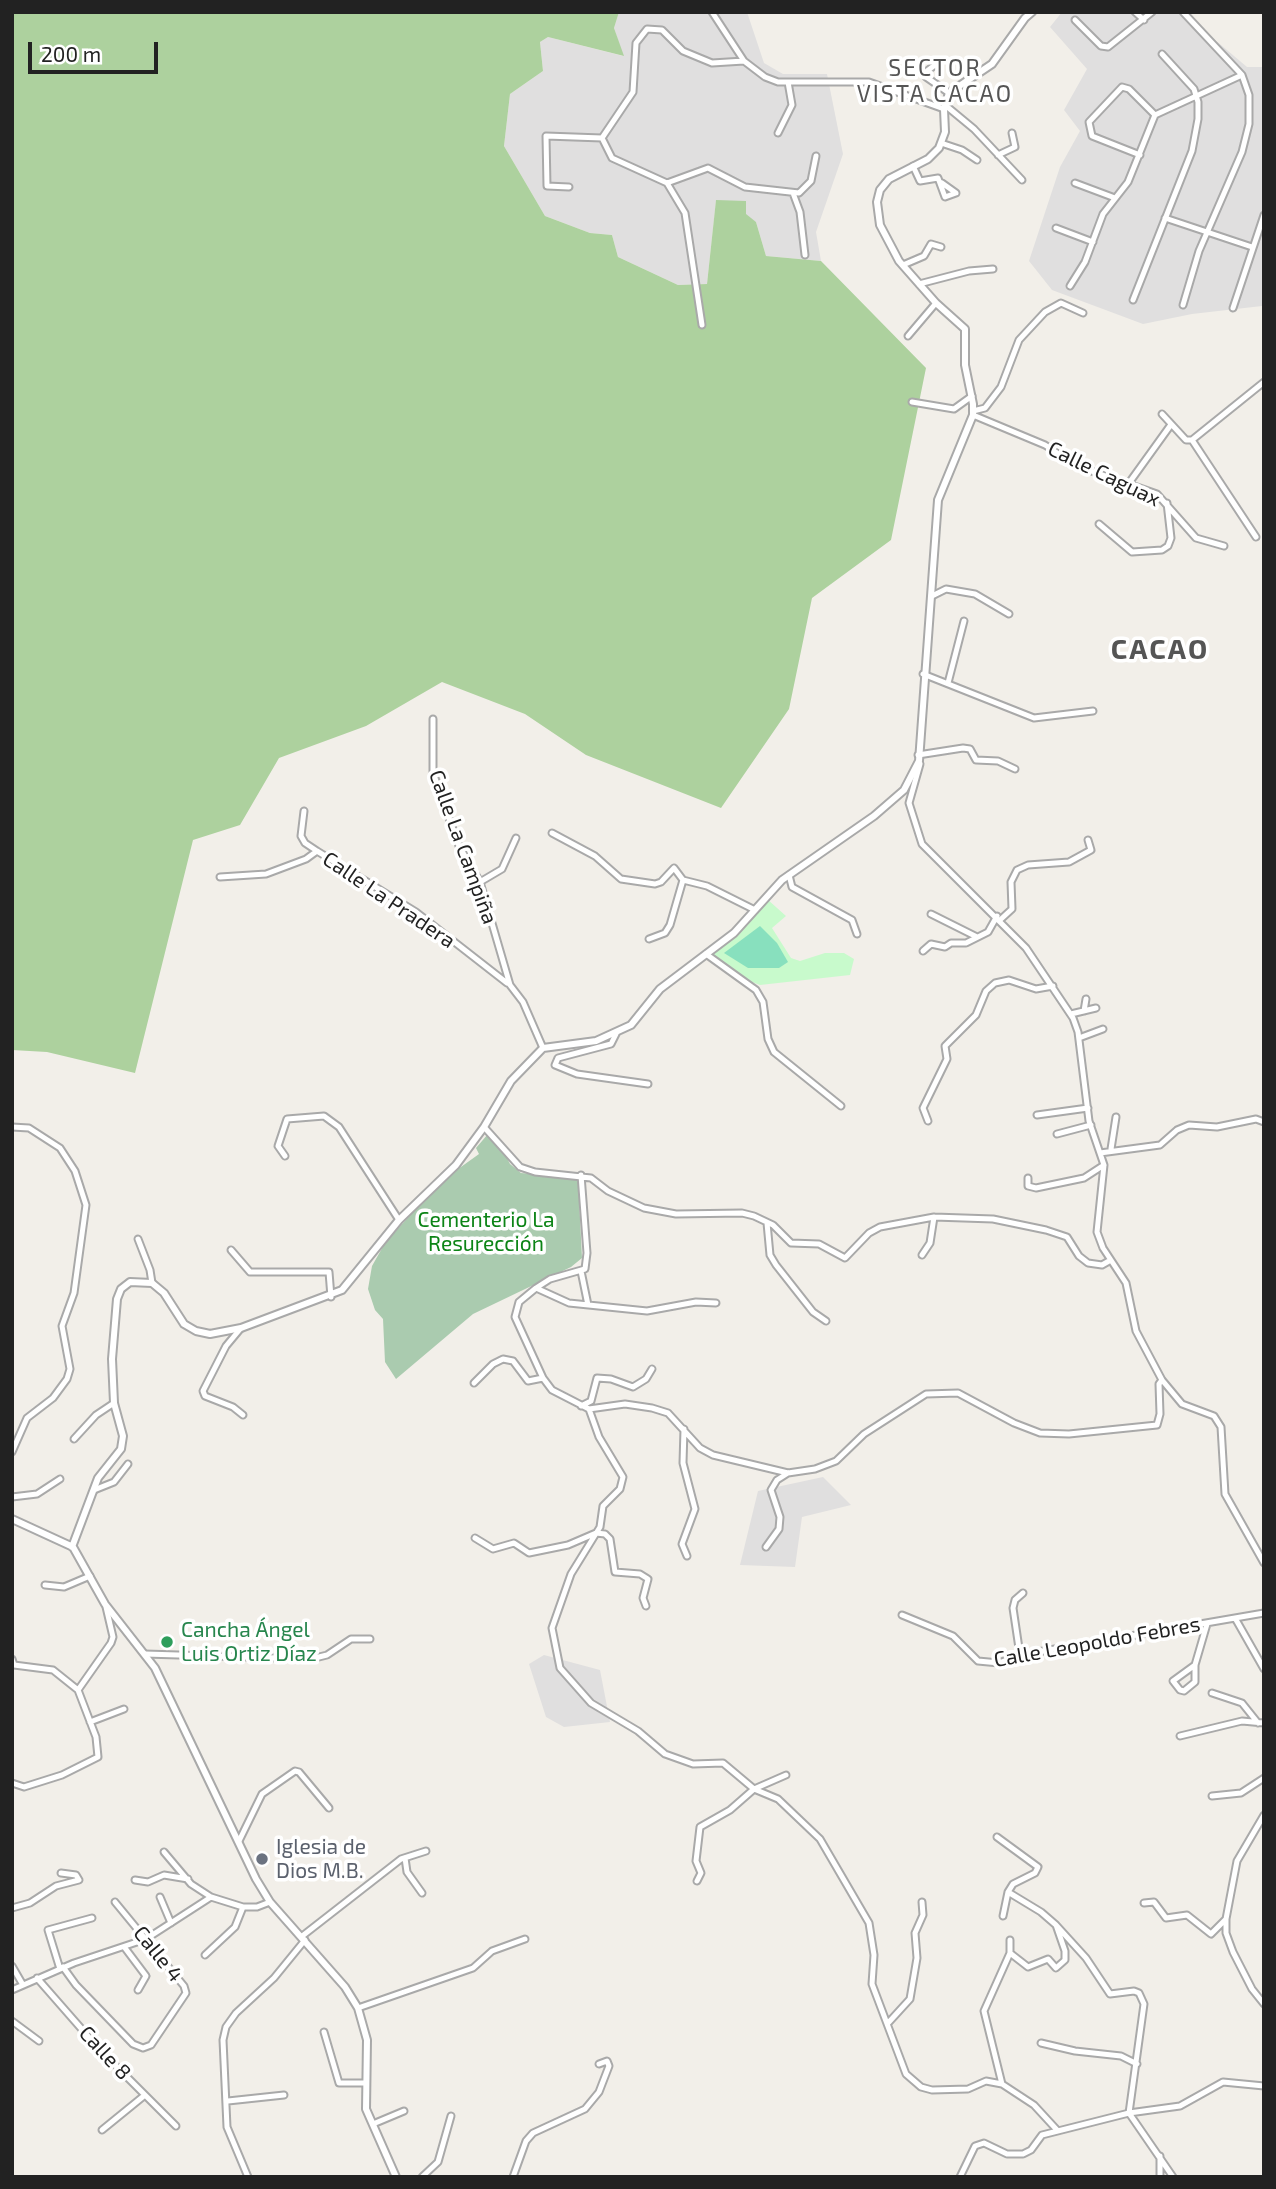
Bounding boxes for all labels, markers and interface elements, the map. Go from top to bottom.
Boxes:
scale bar [32,28,161,72]
text: 200 m [41,41,101,66]
district label: SECTOR VISTA CACAO [858,54,1012,108]
street label: Calle Caguax [1044,436,1164,512]
district label: CACAO [1111,633,1209,667]
street label: Calle La Campiña [423,767,503,927]
street label: Calle La Pradera [318,846,460,954]
park label: Cementerio La Resurección [418,1207,554,1257]
street label: Calle Leopoldo Febres [992,1611,1202,1673]
place label: Cancha Ángel Luis Ortiz Díaz [181,1617,317,1667]
marker: Cancha Ángel Luis Ortiz Díaz [159,1634,175,1650]
place label: Iglesia de Dios M.B. [276,1834,366,1884]
marker: Iglesia de Dios M.B. [254,1851,270,1867]
street label: Calle 4 [128,1921,188,1987]
street label: Calle 8 [74,2021,136,2085]

